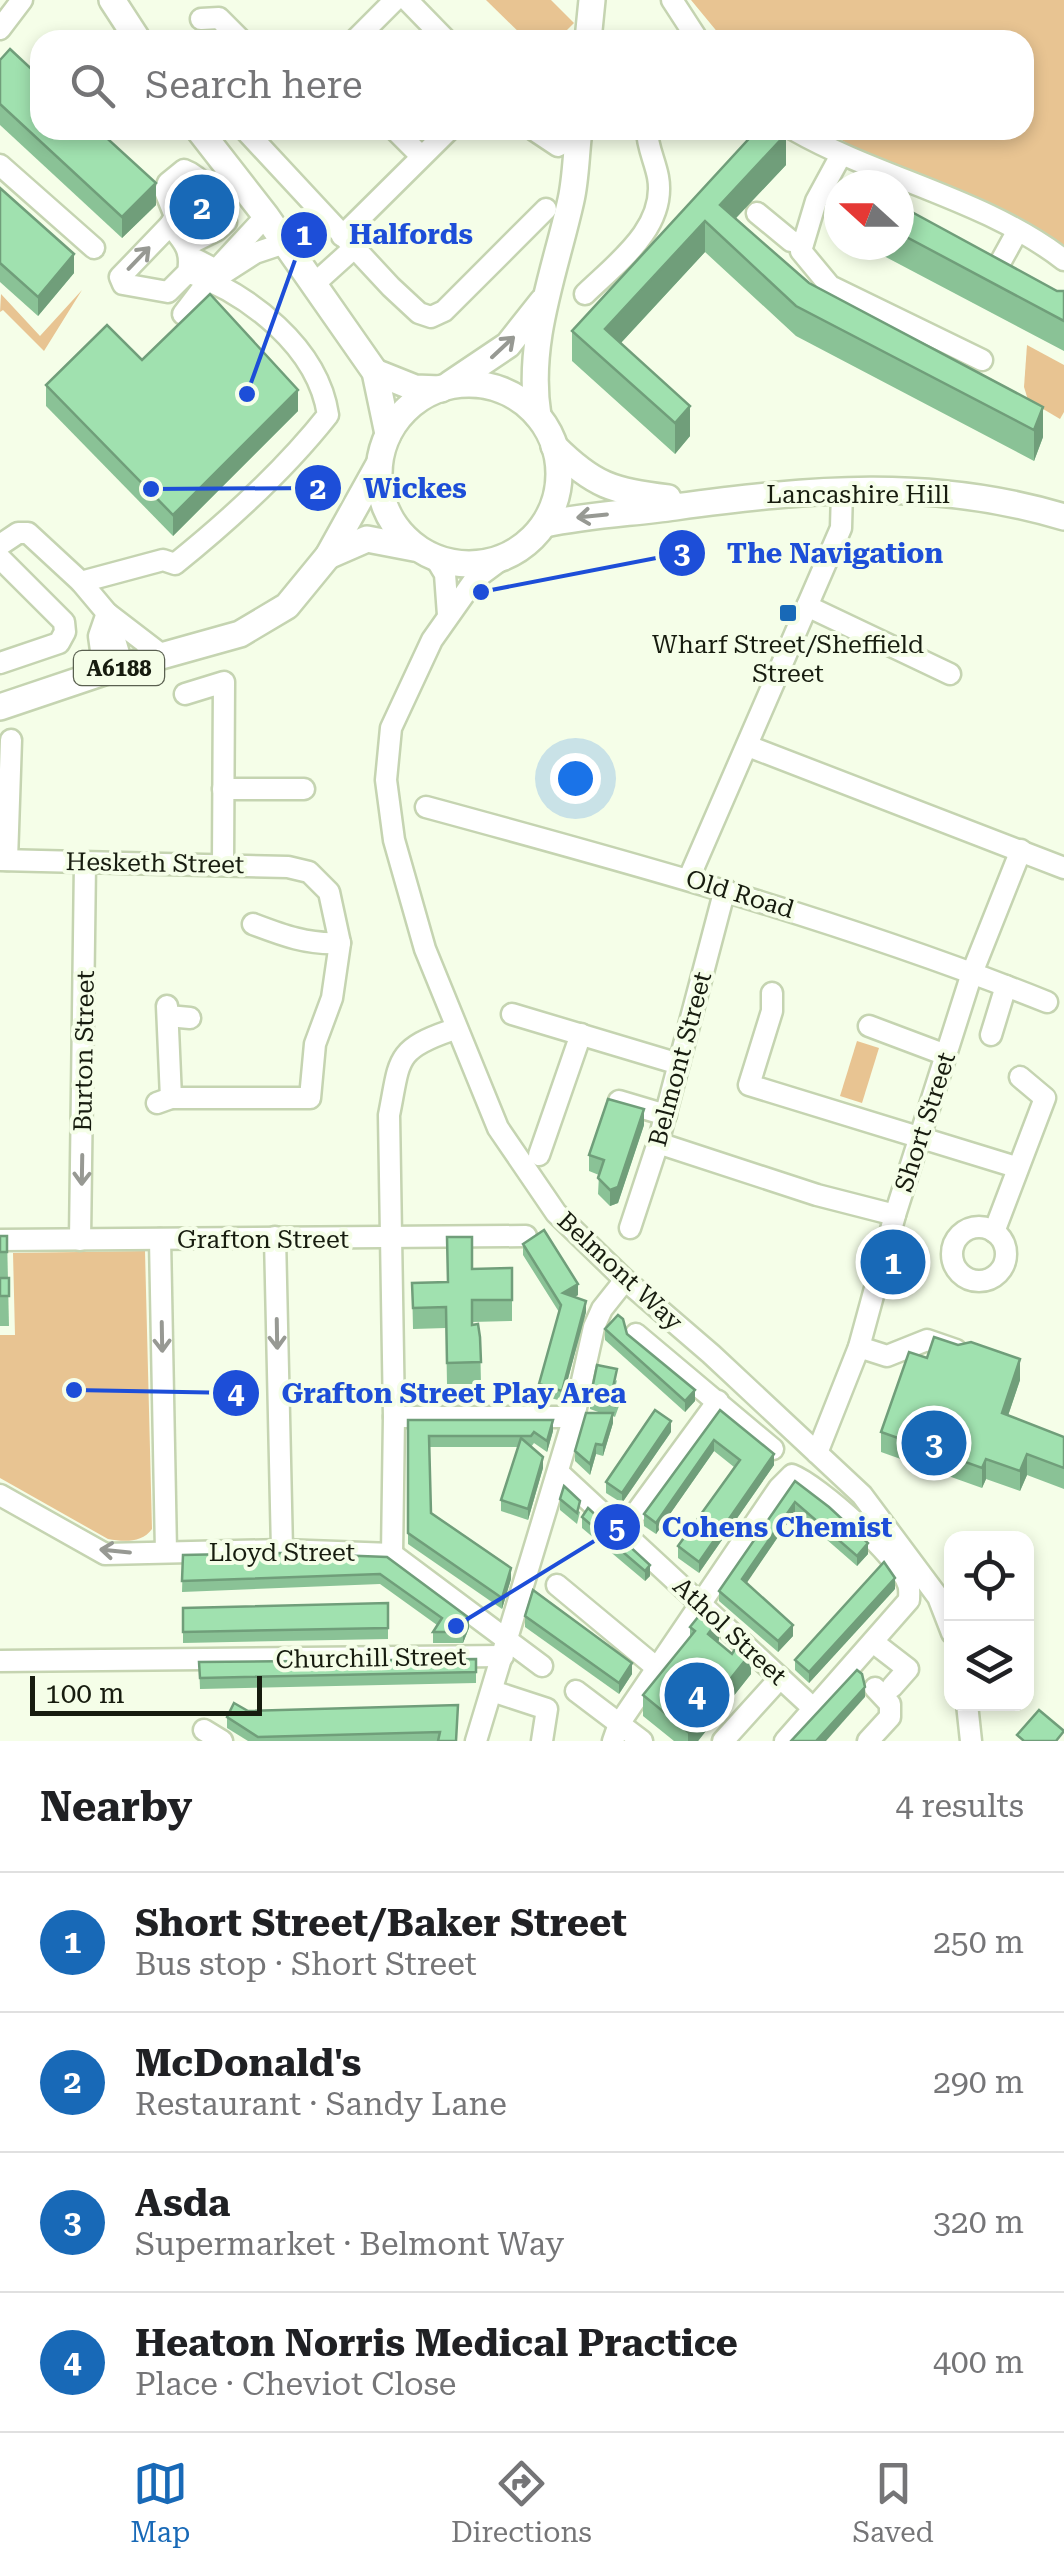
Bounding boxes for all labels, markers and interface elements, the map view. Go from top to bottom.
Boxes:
search box [30,30,1034,140]
icon: search [65,58,120,113]
text: Search here [145,63,363,107]
pin: 2 [170,170,234,244]
north arrow [824,170,914,260]
callout: Halfords [279,206,493,264]
text: 1 [296,217,313,252]
text: Halfords [349,218,473,251]
one-way arrow [127,246,151,270]
one-way arrow [490,335,514,359]
callout: Wickes [293,459,487,517]
text: 2 [310,471,326,506]
text: Wickes [363,472,467,505]
street label: Lancashire Hill [766,480,950,509]
one-way arrow [576,507,609,526]
callout: The Navigation [657,524,963,582]
text: 3 [674,535,691,570]
text: The Navigation [727,537,943,570]
marker: Wharf Street/Sheffield Street [777,602,799,624]
place label: Wharf Street/Sheffield Street [652,630,924,688]
road number: A6188 [74,651,164,685]
your location [550,753,601,804]
street label: Hesketh Street [66,847,244,879]
street label: Old Road [683,864,797,924]
street label: Belmont Street [643,968,717,1150]
street label: Burton Street [68,970,100,1132]
street label: Short Street [889,1049,961,1195]
one-way arrow [72,1154,91,1186]
street label: Belmont Way [552,1206,689,1336]
pin: 1 [860,1224,926,1300]
street label: Grafton Street [177,1225,349,1254]
one-way arrow [268,1318,286,1350]
one-way arrow [152,1320,172,1352]
callout: Grafton Street Play Area [211,1364,646,1422]
text: 4 [228,1376,245,1411]
text: Grafton Street Play Area [281,1377,627,1410]
pin: 3 [902,1406,966,1480]
callout: Cohens Chemist [592,1498,912,1556]
text: 5 [609,1510,625,1545]
text: Cohens Chemist [662,1511,892,1544]
map controls [944,1531,1034,1711]
button: locate [944,1531,1034,1621]
street label: Lloyd Street [209,1538,355,1567]
one-way arrow [99,1542,132,1561]
street label: Athol Street [668,1571,792,1691]
button: layers [944,1621,1034,1711]
street label: Churchill Street [275,1642,467,1674]
pin: 4 [664,1658,730,1732]
scale bar [30,1671,262,1716]
text: 100 m [45,1677,125,1710]
text: Nearby [40,1782,192,1831]
text: 4 results [896,1787,1024,1825]
text: Short Street/Baker Street [135,1901,627,1945]
text: 1 [64,1923,81,1961]
text: 250 m [933,1923,1024,1961]
text: Bus stop · Short Street [135,1945,477,1983]
text: McDonald's [135,2041,361,2085]
text: 2 [64,2063,81,2101]
text: 290 m [933,2063,1024,2101]
text: Restaurant · Sandy Lane [135,2085,507,2123]
text: Asda [135,2181,230,2225]
text: 3 [64,2203,81,2241]
text: 320 m [933,2203,1024,2241]
text: Supermarket · Belmont Way [135,2225,564,2263]
text: Heaton Norris Medical Practice [135,2321,738,2365]
text: 4 [64,2343,81,2381]
text: 400 m [933,2343,1024,2381]
text: Place · Cheviot Close [135,2365,456,2403]
tab: Map [130,2456,190,2549]
tab: Directions [451,2456,592,2549]
tab: Saved [852,2456,934,2549]

